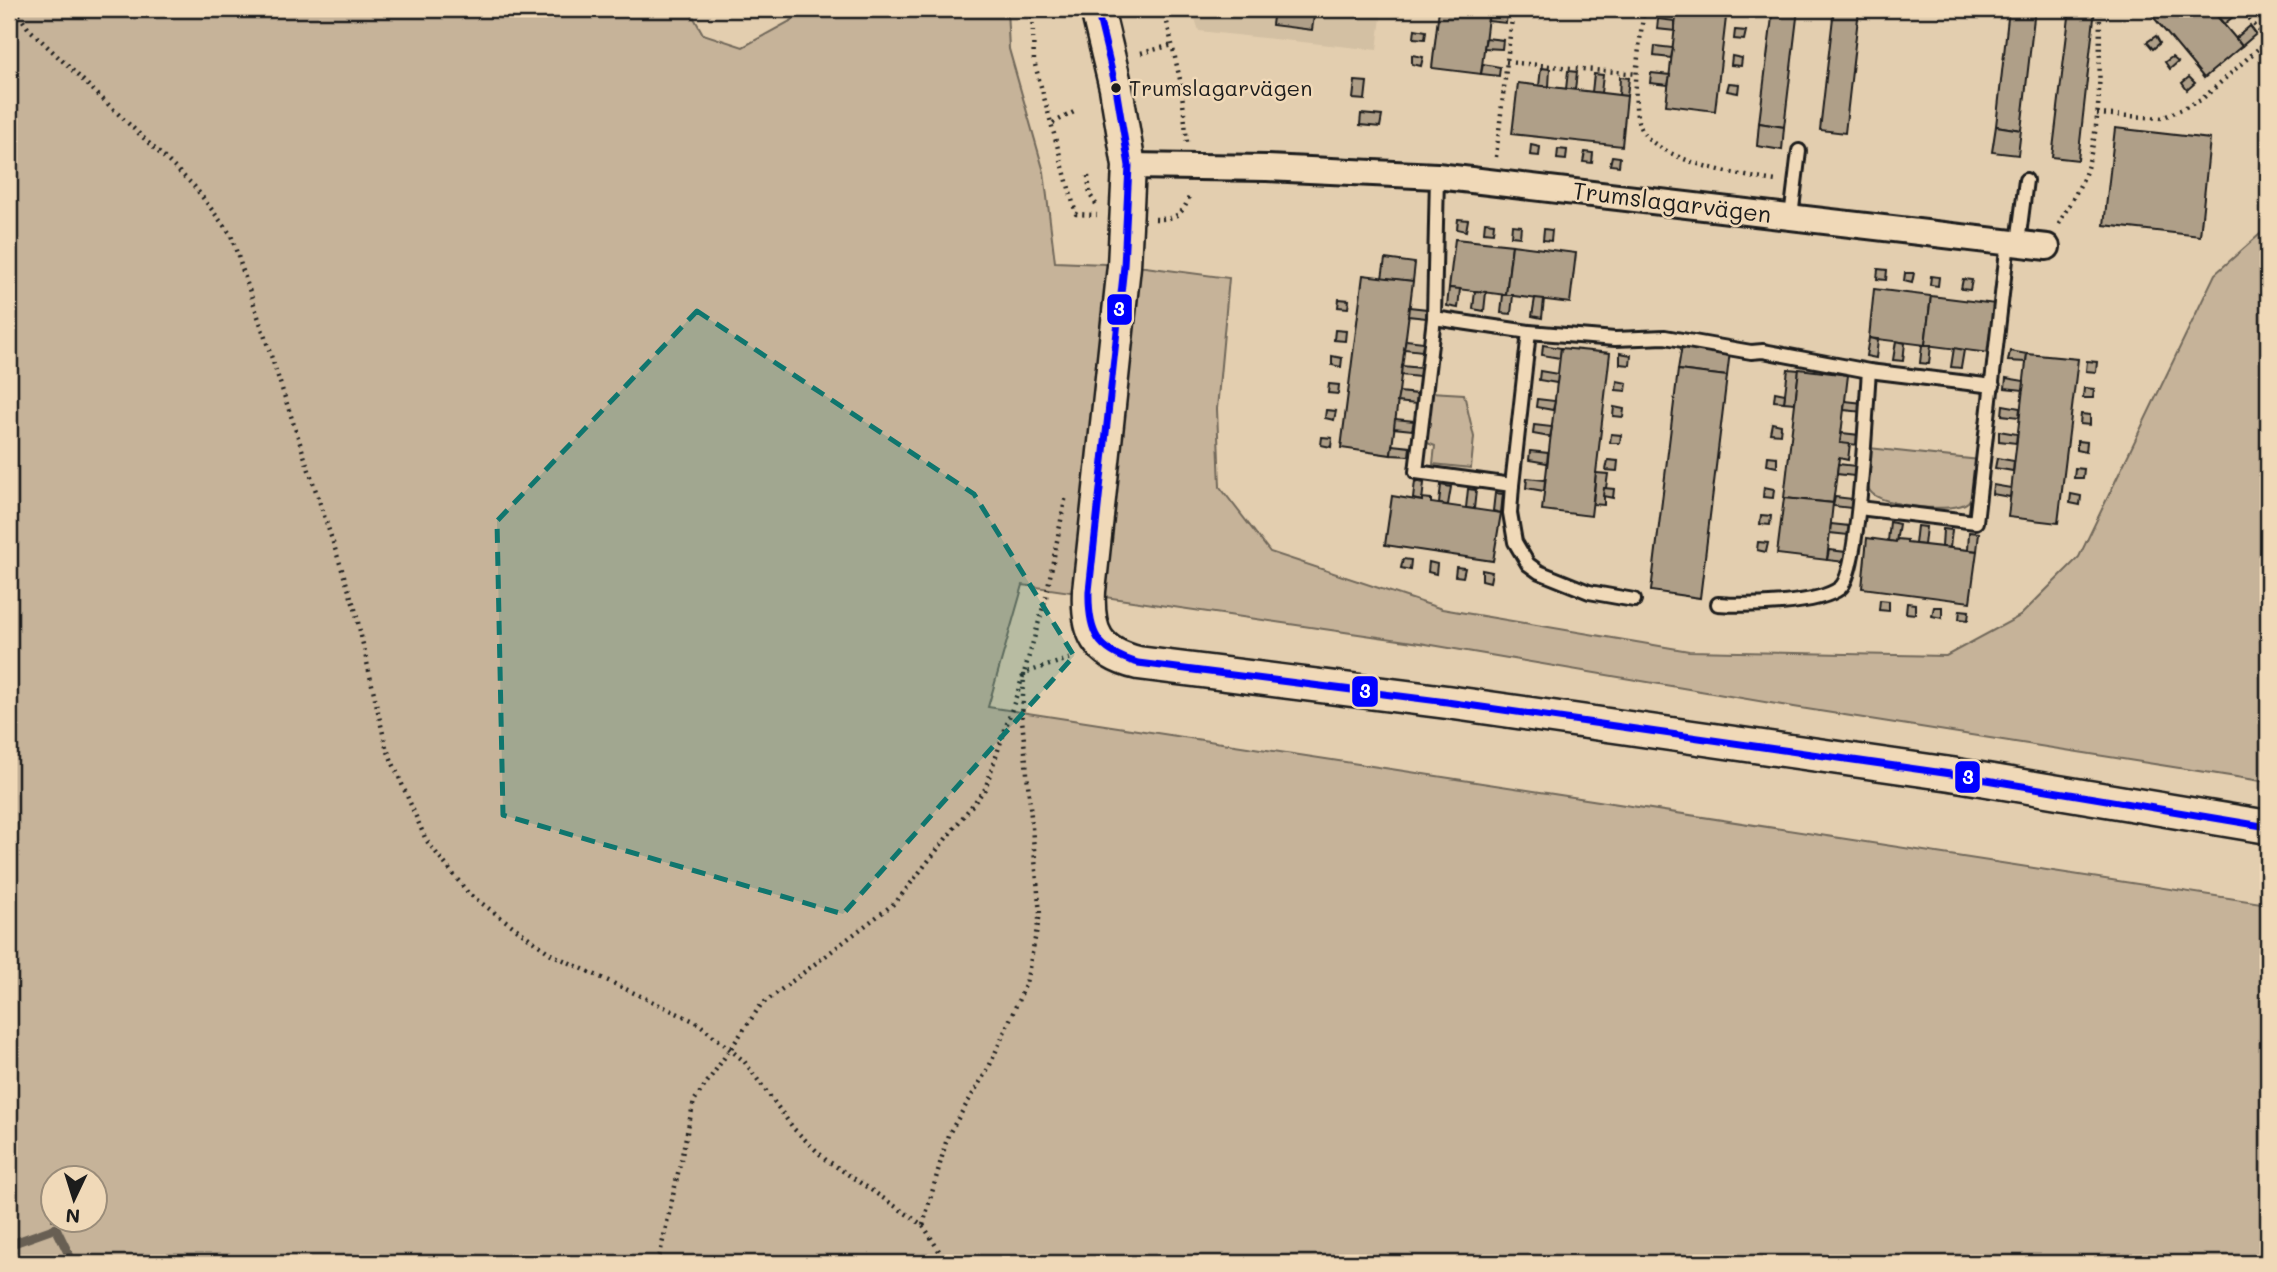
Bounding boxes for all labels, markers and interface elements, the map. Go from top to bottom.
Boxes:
place label: Trumslagarvägen [1129,73,1312,102]
marker: Trumslagarvägen [1109,81,1123,95]
street label: Trumslagarvägen [1571,174,1773,229]
line badge: 3 [1106,293,1133,326]
text: 3 [1113,296,1125,321]
line badge: 3 [1351,675,1379,708]
text: 3 [1359,678,1371,703]
line badge: 3 [1954,760,1981,794]
text: 3 [1962,764,1974,789]
north arrow [38,1164,108,1234]
text: N [65,1203,81,1229]

